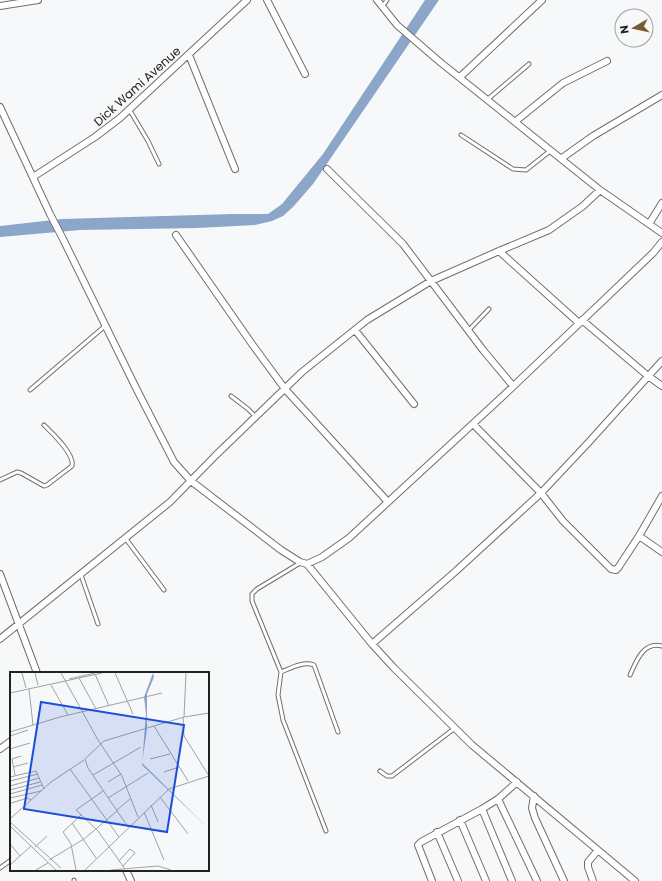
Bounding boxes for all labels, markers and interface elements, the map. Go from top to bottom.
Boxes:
north arrow [614,8,654,48]
text: N [616,24,633,35]
street label: Dick Wami Avenue [90,42,184,130]
inset map [10,672,209,871]

